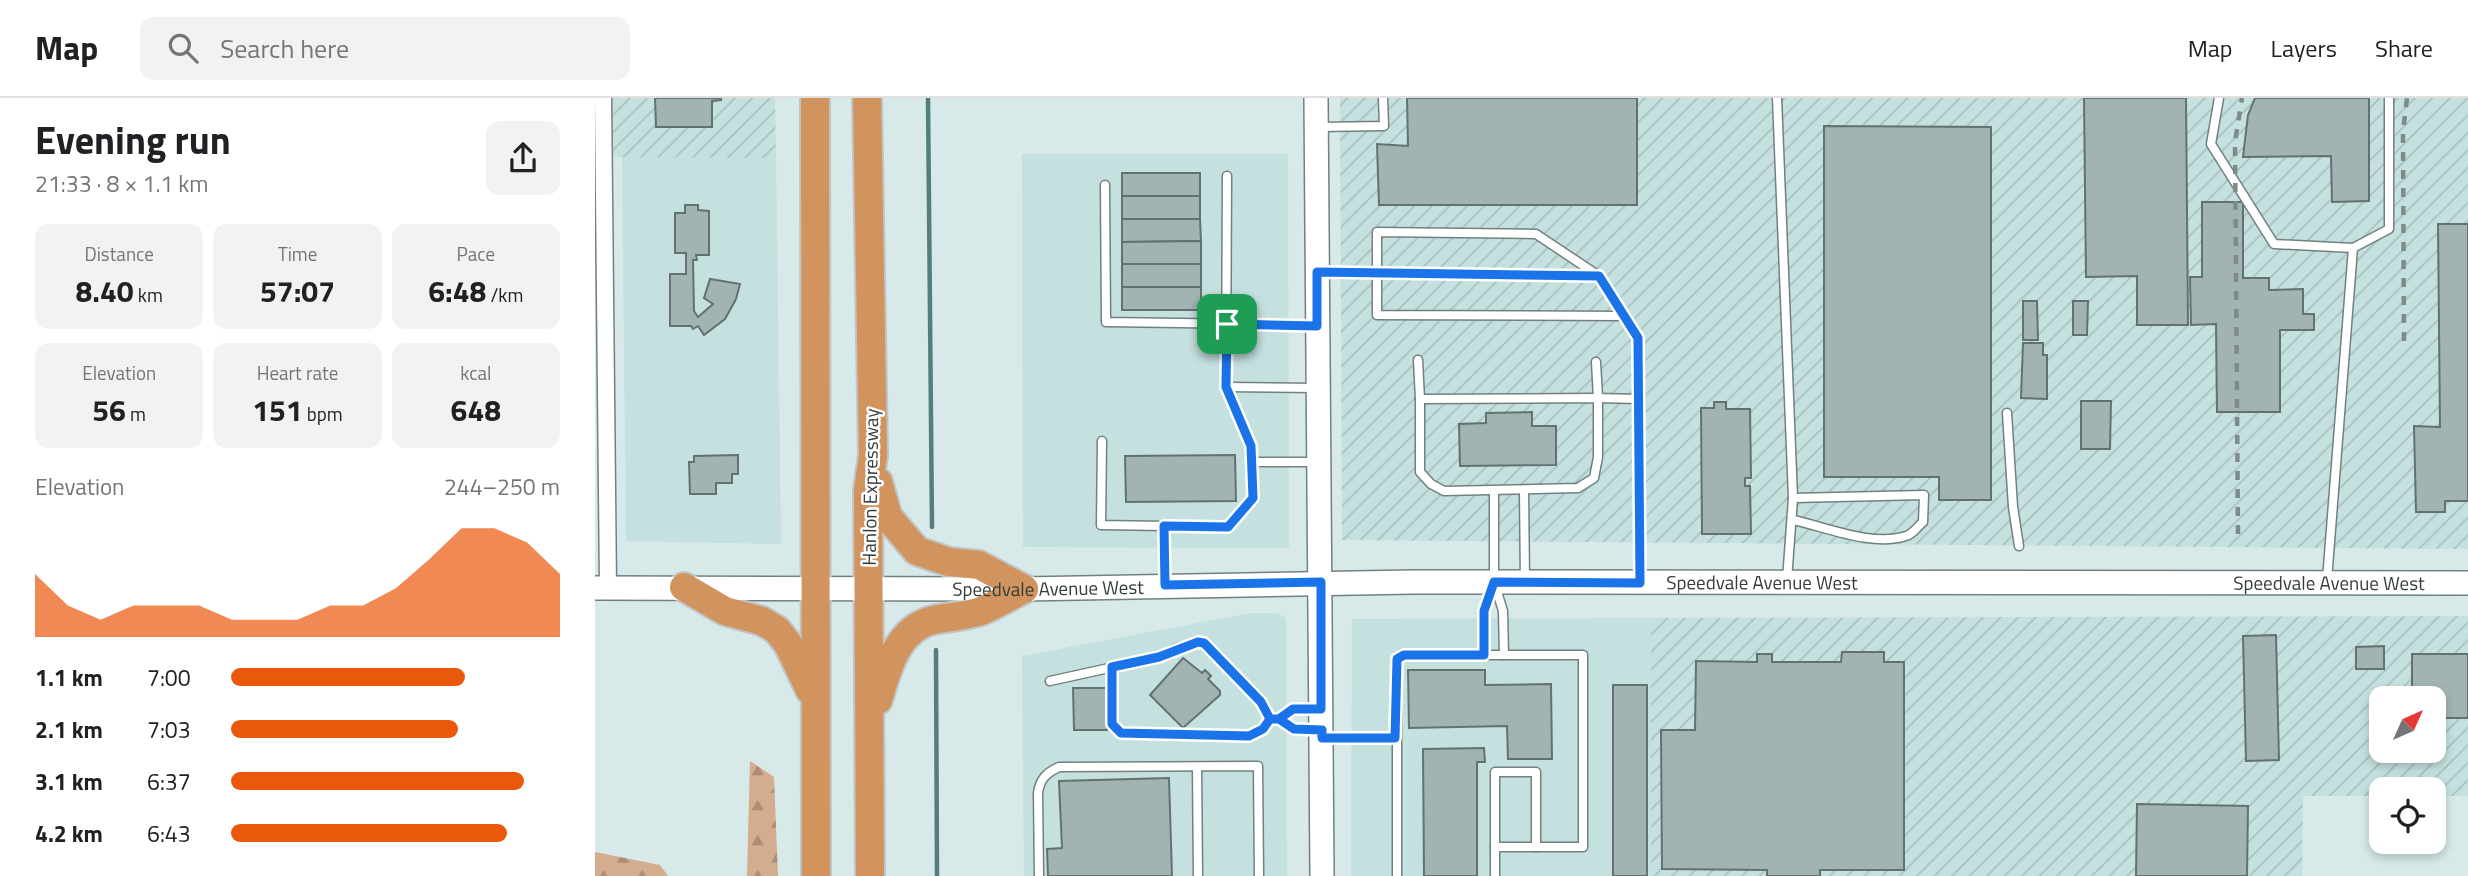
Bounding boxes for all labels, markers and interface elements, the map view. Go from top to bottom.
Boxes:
search box [140,17,630,80]
text: Map [35,23,98,73]
icon: search [164,29,202,67]
text: Search here [220,29,349,68]
text: Map [2188,30,2233,66]
text: Layers [2271,30,2337,66]
text: Share [2375,30,2433,66]
text: Evening run [35,111,231,169]
button: share [486,121,560,195]
text: 21:33 · 8 × 1.1 km [35,166,209,201]
text: Distance [84,239,154,268]
text: Time [278,239,317,268]
text: Pace [457,239,495,268]
text: 8.40 [76,268,134,314]
text: 57:07 [260,268,335,314]
text: 6:48 [428,268,486,314]
text: km [134,280,163,309]
text: /km [486,280,523,309]
pin [1197,294,1257,354]
icon: arrive [1208,305,1246,343]
text: Elevation [82,358,156,387]
text: Heart rate [257,358,338,387]
text: kcal [460,358,491,387]
text: 56 [92,387,126,433]
text: 151 [252,387,303,433]
text: 648 [451,387,501,433]
text: m [126,399,146,428]
text: bpm [303,399,343,428]
street label: Hanlon Expressway [854,408,885,566]
text: Elevation [35,469,124,504]
text: 244–250 m [444,469,560,504]
street label: Speedvale Avenue West [1666,567,1858,596]
street label: Speedvale Avenue West [2233,568,2425,597]
street label: Speedvale Avenue West [952,572,1144,603]
text: 1.1 km [35,660,103,695]
text: 7:00 [147,660,191,695]
north arrow [2369,686,2447,763]
map controls [2369,686,2446,854]
text: 2.1 km [35,712,103,747]
text: 7:03 [147,712,191,747]
text: 3.1 km [35,764,103,799]
text: 6:37 [147,764,191,799]
button: locate [2369,777,2446,854]
text: 4.2 km [35,816,103,851]
text: 6:43 [147,816,191,851]

